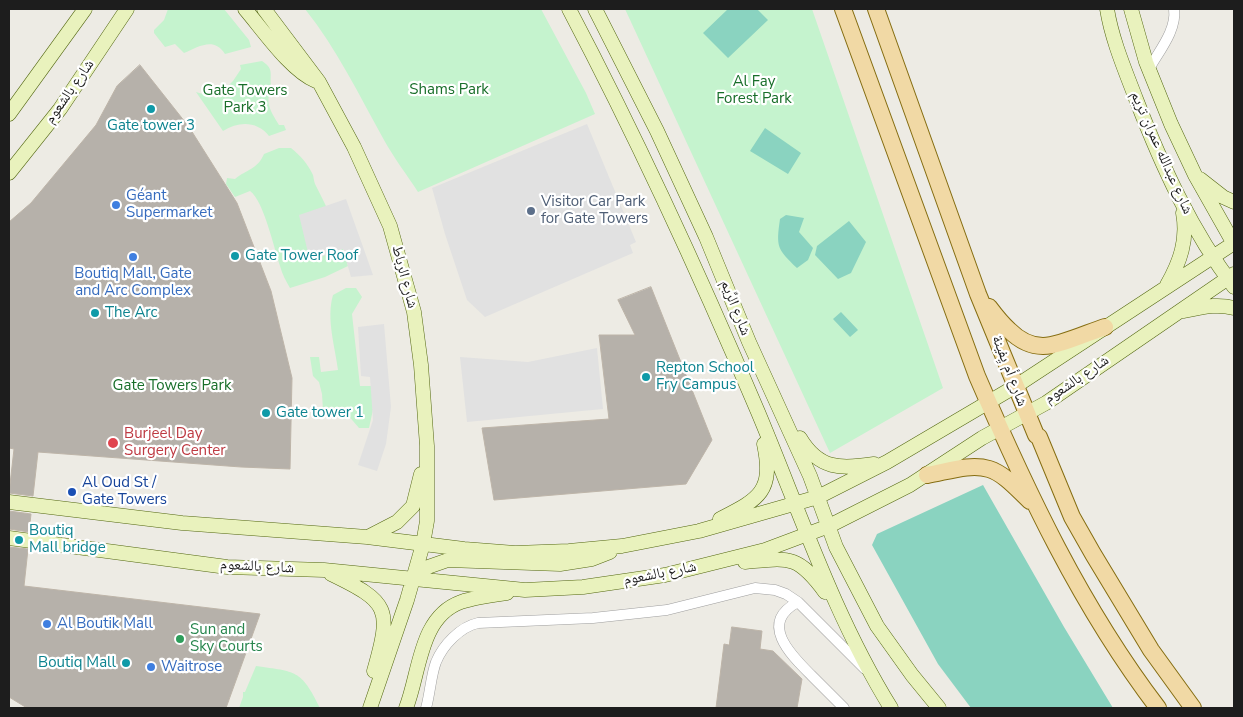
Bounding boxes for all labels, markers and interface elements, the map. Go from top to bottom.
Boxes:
street label: شارع بالشعوم [41,57,99,127]
park label: Al Fay Forest Park [716,73,792,108]
park label: Shams Park [409,81,489,99]
park label: Gate Towers Park 3 [203,82,287,117]
street label: شارع عبدالله عمران تريم [1126,89,1196,217]
marker: Gate tower 3 [145,103,157,115]
place label: Gate tower 3 [107,117,195,135]
place label: Géant Supermarket [126,187,212,222]
place label: Visitor Car Park for Gate Towers [541,193,648,228]
marker: Géant Supermarket [110,199,122,211]
marker: Visitor Car Park for Gate Towers [525,205,537,217]
street label: شارع الرباط [387,243,421,311]
place label: Gate Tower Roof [245,247,358,265]
marker: Gate Tower Roof [229,250,241,262]
marker: Boutiq Mall, Gate and Arc Complex [127,251,139,263]
place label: Boutiq Mall, Gate and Arc Complex [74,265,192,300]
street label: شارع الرِّيم [716,278,754,338]
place label: The Arc [105,304,158,322]
marker: The Arc [89,307,101,319]
street label: شارع أم يِفينة [987,333,1031,409]
street label: شارع بالشعوم [1041,352,1113,408]
place label: Repton School Fry Campus [656,359,754,394]
marker: Repton School Fry Campus [640,371,652,383]
park label: Gate Towers Park [113,377,231,395]
place label: Gate tower 1 [276,404,364,422]
marker: Gate tower 1 [260,407,272,419]
place label: Burjeel Day Surgery Center [124,425,226,460]
marker: Burjeel Day Surgery Center [106,436,120,450]
place label: Al Oud St / Gate Towers [82,474,167,509]
marker: Al Oud St / Gate Towers [66,486,78,498]
place label: Boutiq Mall bridge [29,522,106,557]
marker: Boutiq Mall bridge [13,534,25,546]
street label: شارع بالشعوم [220,556,294,578]
street label: شارع بالشعوم [622,558,698,590]
place label: Al Boutik Mall [57,615,153,633]
marker: Al Boutik Mall [41,618,53,630]
place label: Sun and Sky Courts [190,621,263,656]
marker: Sun and Sky Courts [174,633,186,645]
place label: Boutiq Mall [38,654,116,672]
marker: Boutiq Mall [120,657,132,669]
place label: Waitrose [161,658,222,676]
marker: Waitrose [145,661,157,673]

